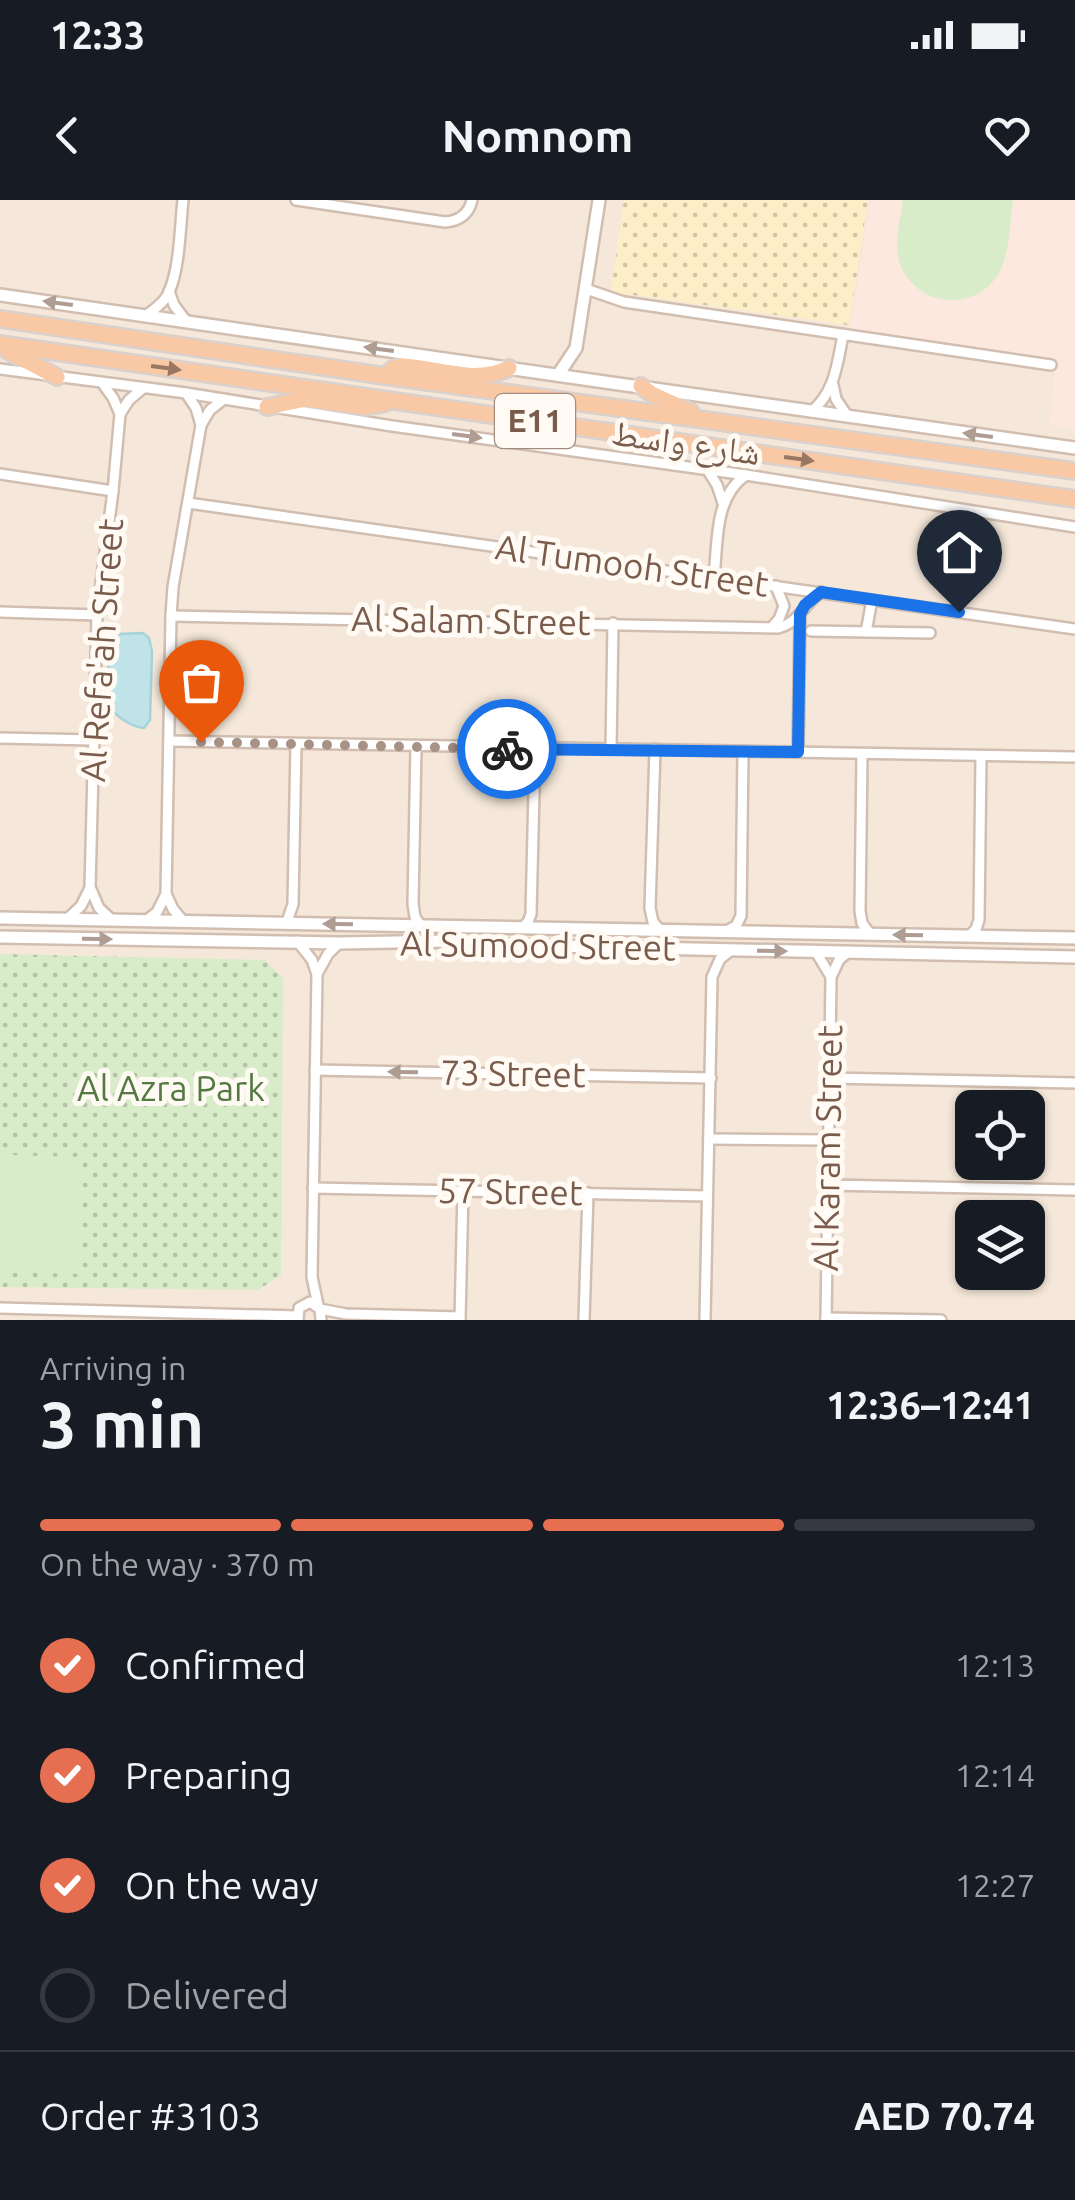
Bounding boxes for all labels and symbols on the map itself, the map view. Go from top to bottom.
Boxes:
one-way arrow [41,295,73,311]
one-way arrow [363,341,395,357]
one-way arrow [151,360,182,376]
road number: E11 [495,394,575,448]
street label: شارع واسط [609,412,763,475]
one-way arrow [962,426,994,442]
one-way arrow [452,429,484,445]
one-way arrow [784,452,816,468]
pin [917,510,1002,613]
street label: Al Refa'ah Street [72,517,130,783]
street label: Al Tumooh Street [493,526,771,604]
street label: Al Salam Street [351,598,591,642]
pin [159,640,244,743]
courier [457,699,557,799]
one-way arrow [321,915,353,931]
street label: Al Sumood Street [400,923,676,967]
one-way arrow [891,926,923,942]
one-way arrow [82,931,114,947]
one-way arrow [756,943,788,959]
street label: Al Karam Street [805,1024,849,1272]
street label: 73 Street [440,1052,586,1094]
one-way arrow [387,1064,419,1080]
park label: Al Azra Park [77,1068,265,1108]
street label: 57 Street [437,1170,583,1212]

